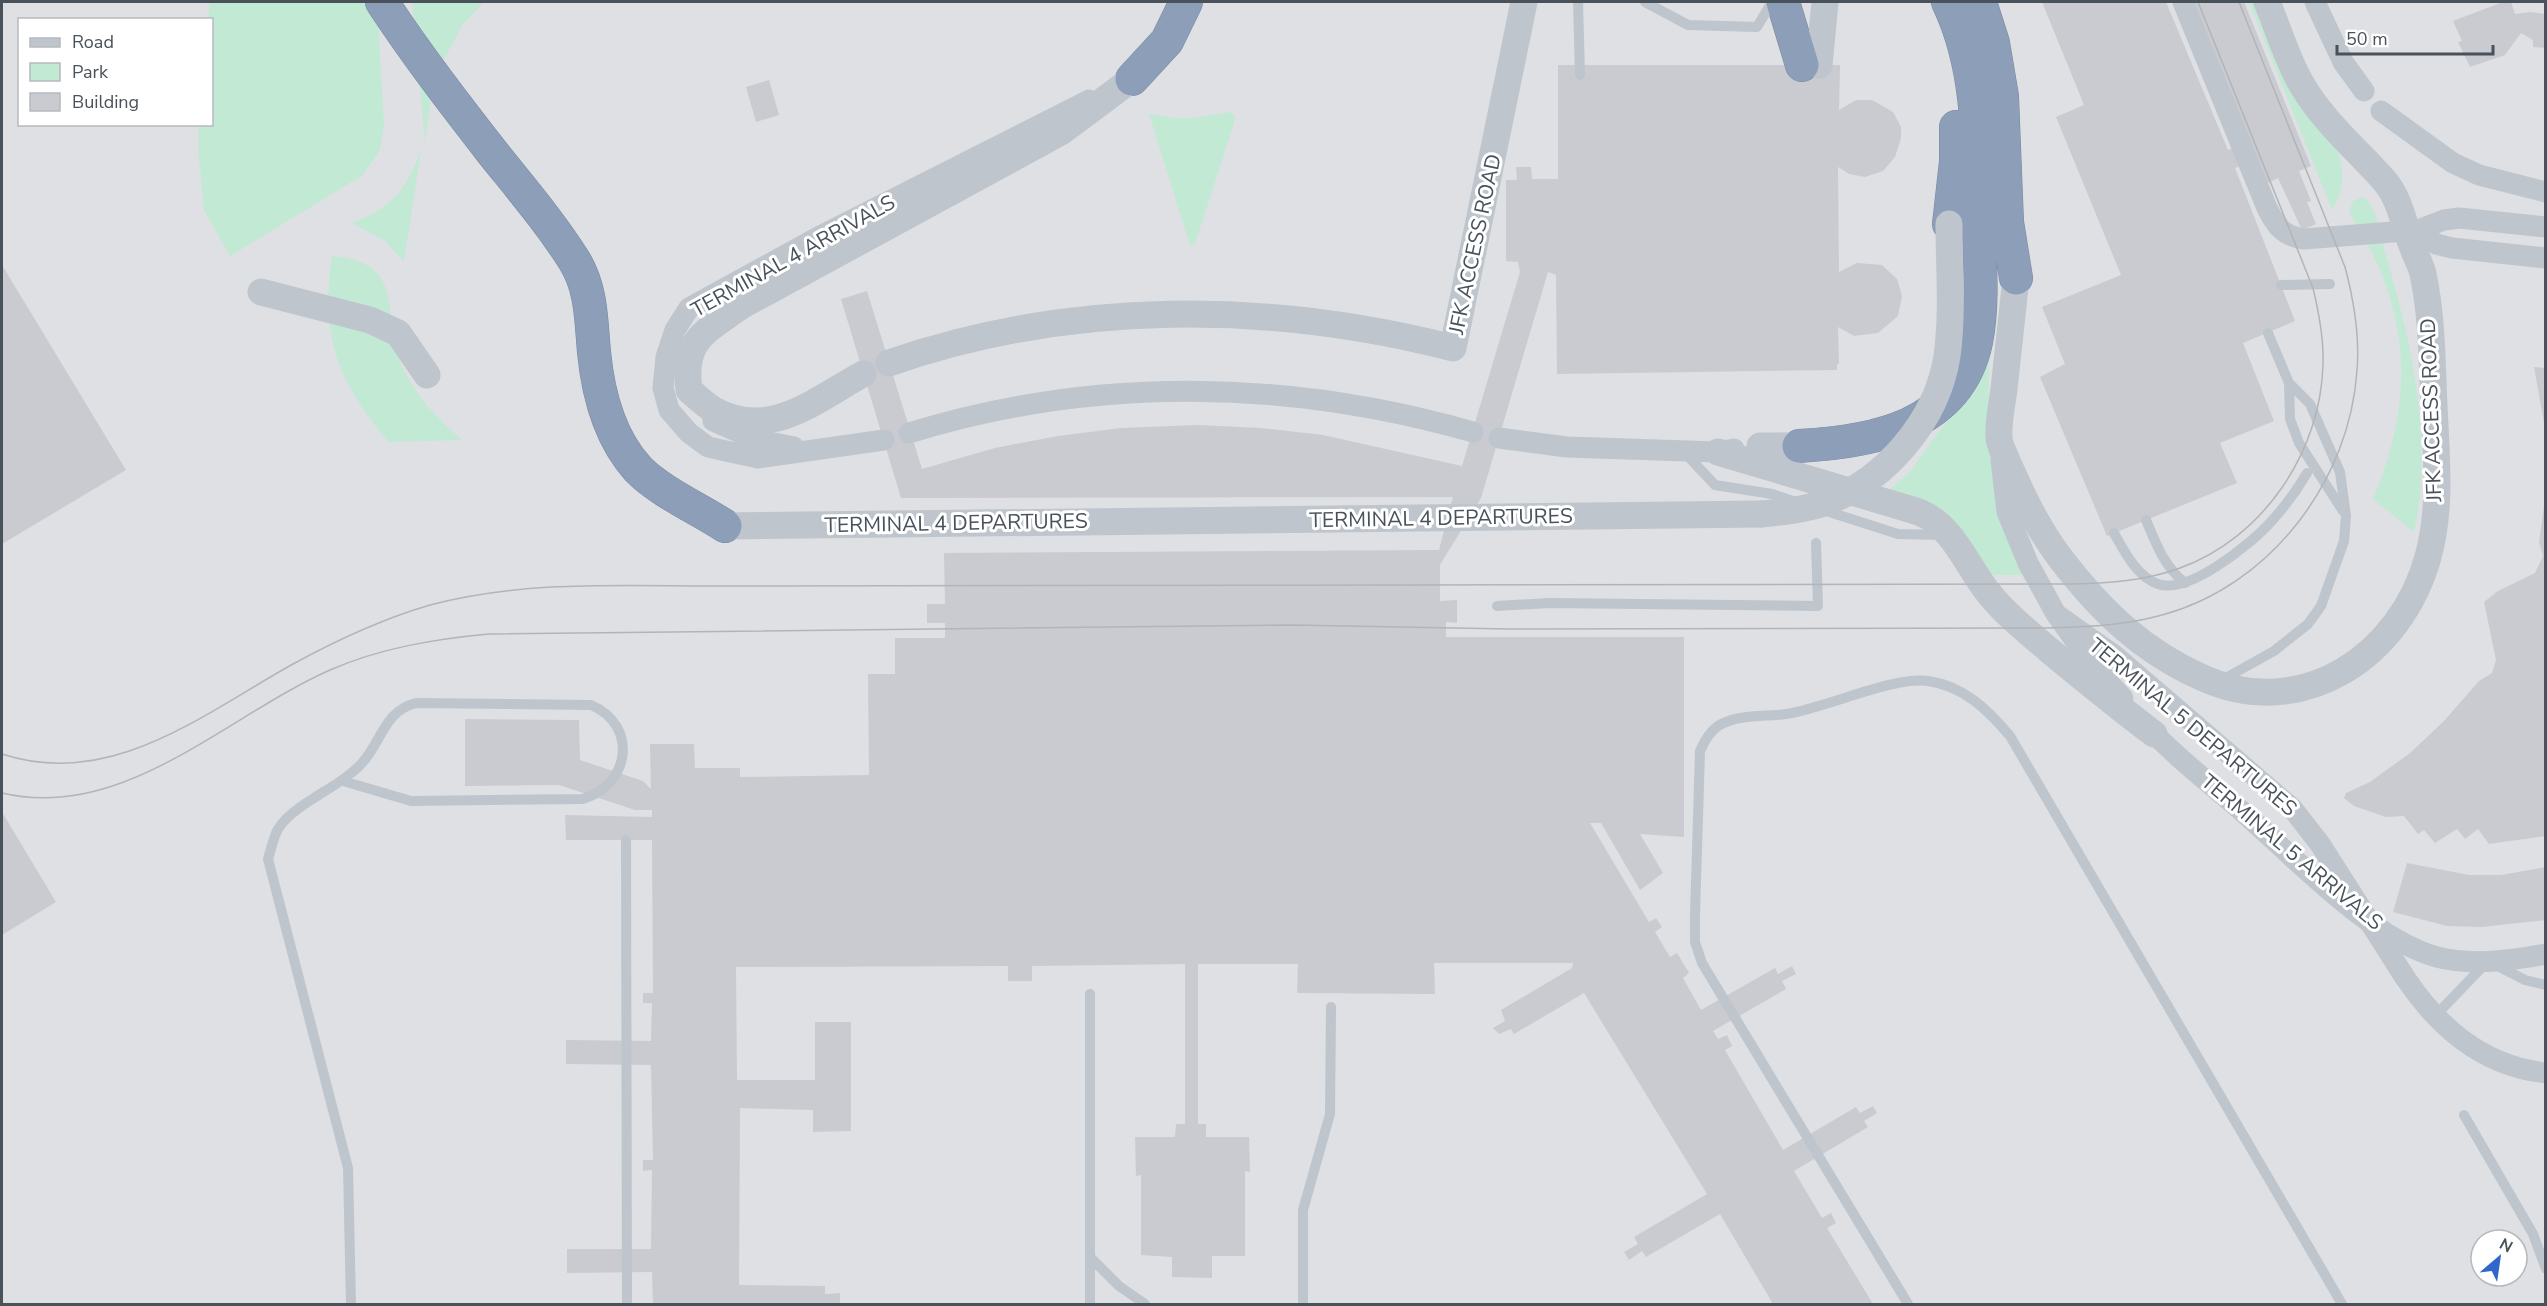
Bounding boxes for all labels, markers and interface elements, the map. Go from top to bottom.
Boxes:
legend [18,18,213,126]
scale bar [2337,18,2493,56]
text: 50 m [2346,27,2388,51]
text: Road [72,30,114,54]
text: Park [72,60,109,84]
text: Building [72,90,139,114]
street label: JFK ACCESS ROAD [1442,151,1508,338]
street label: TERMINAL 4 ARRIVALS [686,188,900,324]
street label: JFK ACCESS ROAD [2414,318,2448,503]
street label: TERMINAL 4 DEPARTURES [1309,502,1573,534]
street label: TERMINAL 4 DEPARTURES [824,507,1088,539]
street label: TERMINAL 5 DEPARTURES [2083,632,2303,822]
street label: TERMINAL 5 ARRIVALS [2195,768,2389,936]
north arrow [2469,1228,2529,1288]
text: N [2495,1233,2516,1258]

